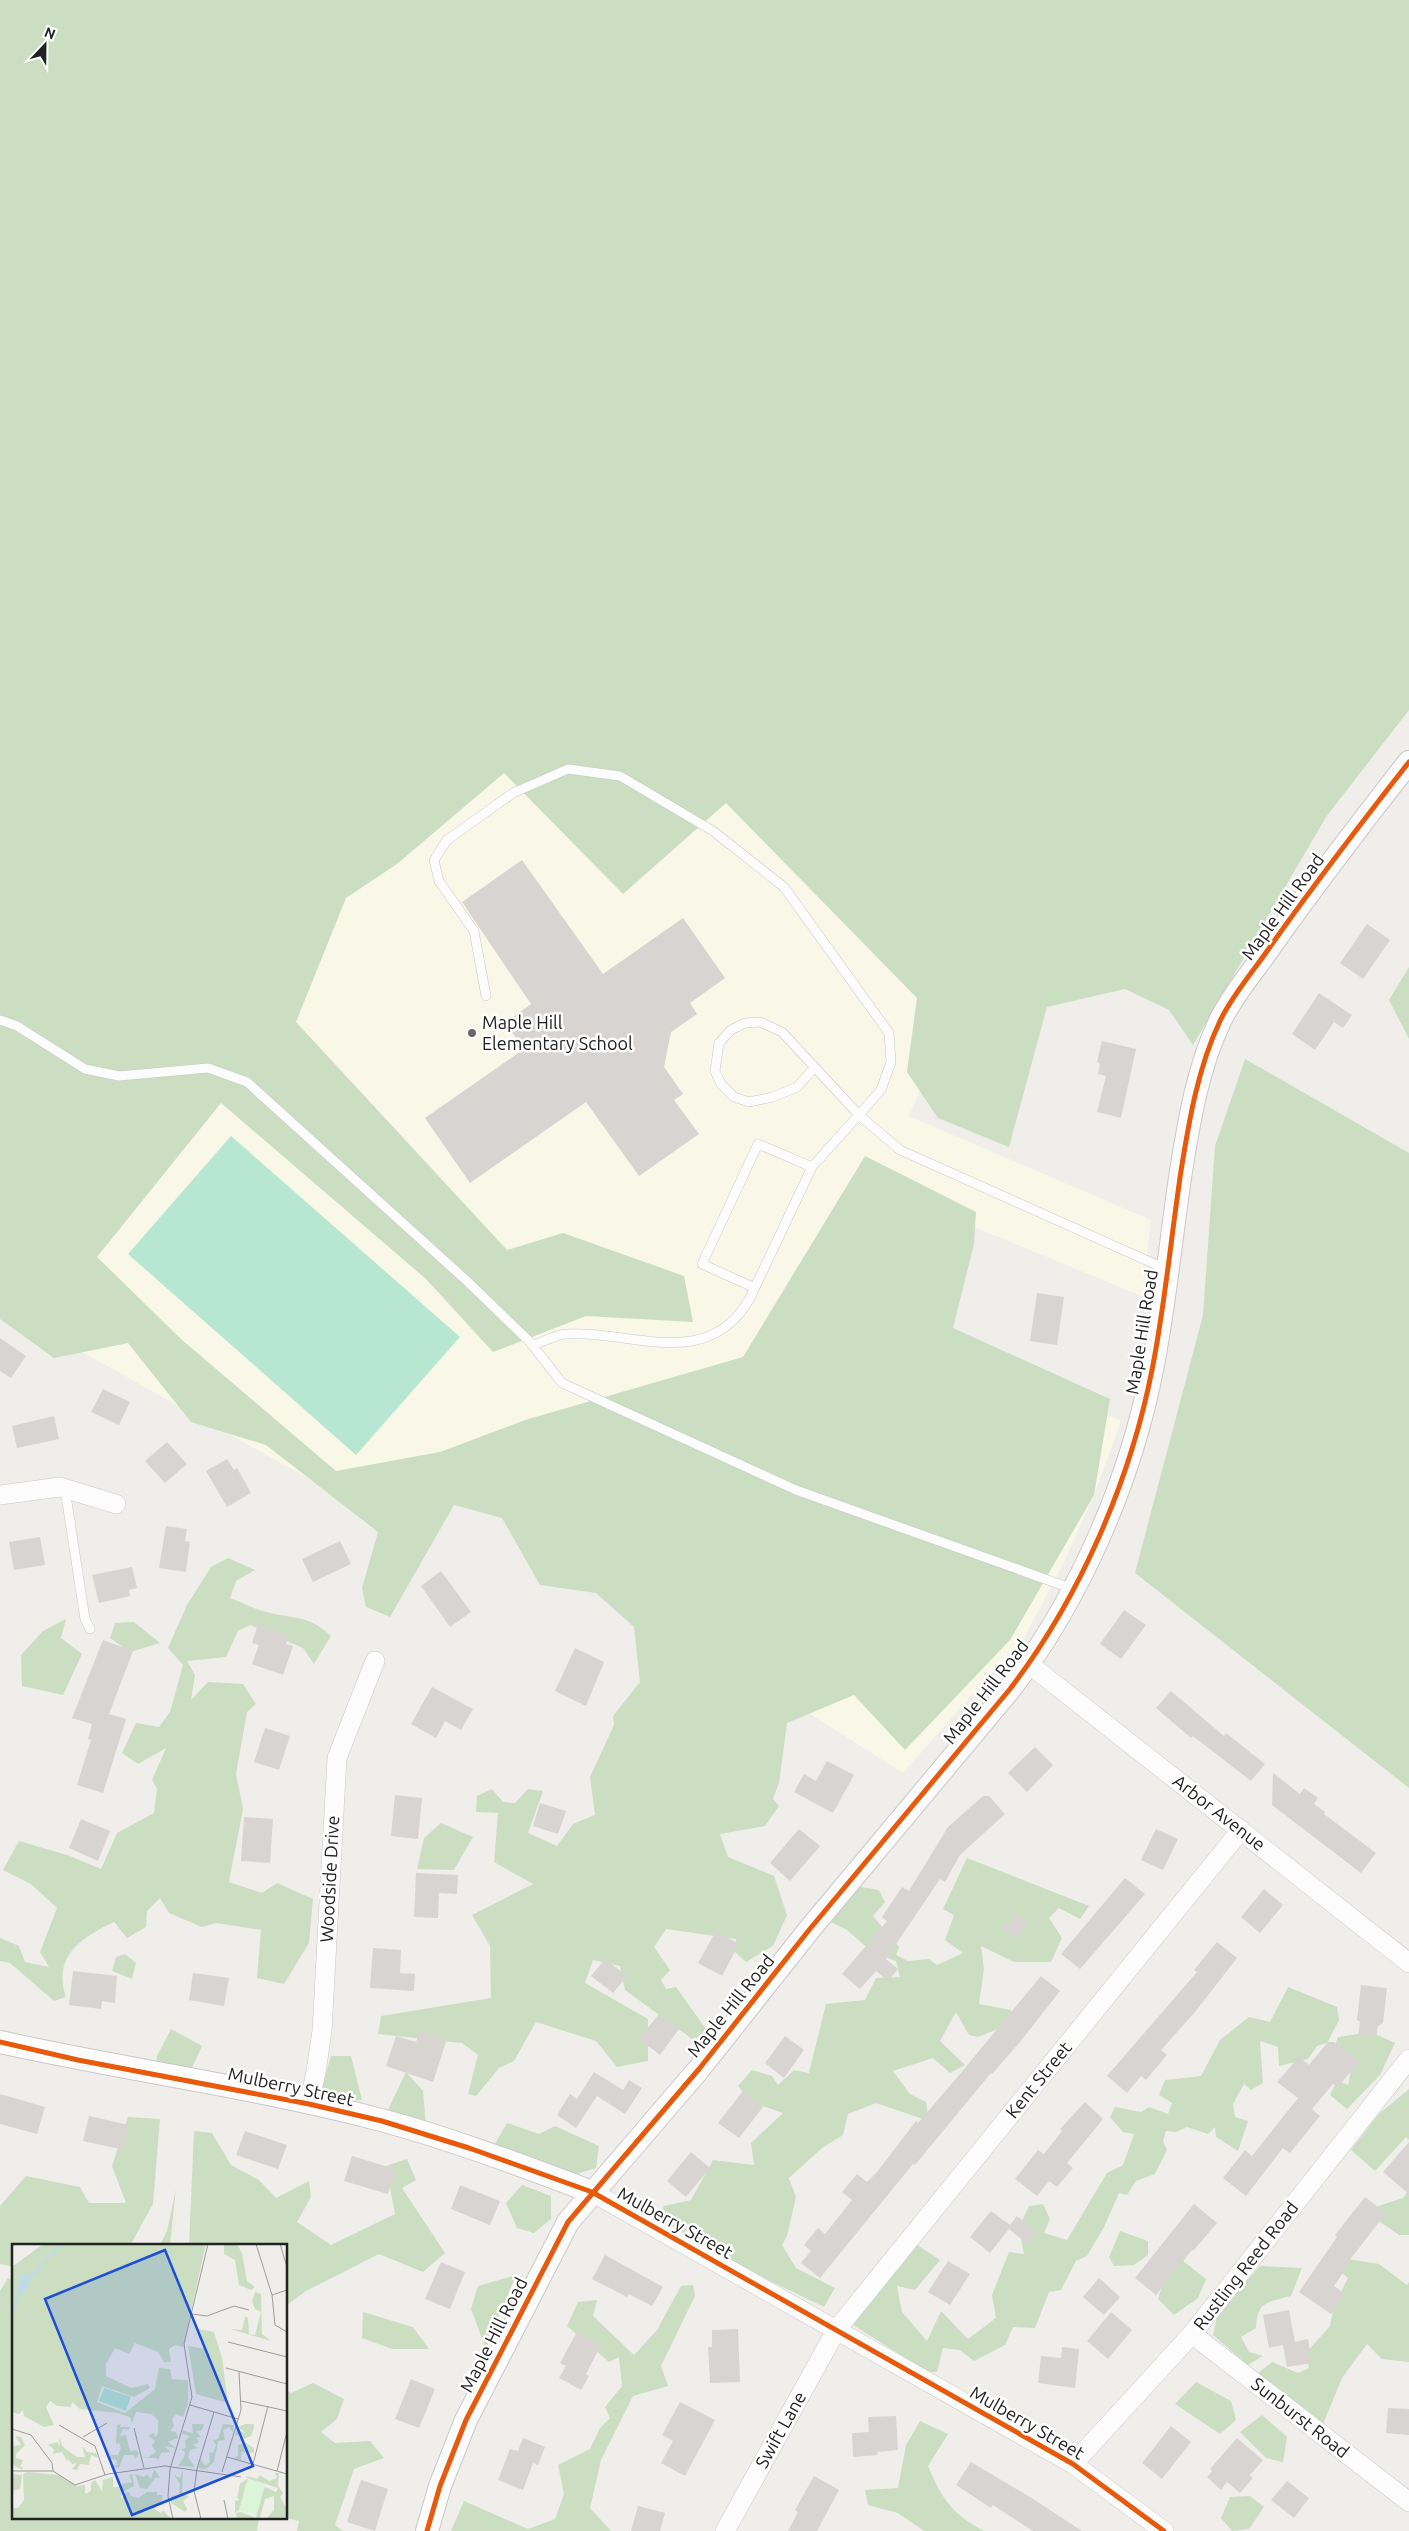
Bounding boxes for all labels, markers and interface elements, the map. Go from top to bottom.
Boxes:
north arrow [20,20,70,70]
text: N [42,24,58,42]
street label: Maple Hill Road [1237,849,1327,963]
place label: Maple Hill Elementary School [482,1012,633,1053]
marker: Maple Hill Elementary School [466,1027,478,1039]
street label: Maple Hill Road [1121,1268,1161,1396]
street label: Maple Hill Road [938,1636,1032,1747]
street label: Arbor Avenue [1170,1770,1270,1854]
street label: Woodside Drive [316,1815,342,1943]
street label: Maple Hill Road [683,1950,778,2061]
street label: Kent Street [1001,2037,1075,2122]
street label: Mulberry Street [226,2063,356,2109]
street label: Mulberry Street [615,2182,736,2262]
street label: Rustling Reed Road [1189,2197,1302,2334]
inset map [12,2244,288,2518]
street label: Maple Hill Road [456,2274,531,2395]
street label: Sunburst Road [1248,2373,1353,2461]
street label: Mulberry Street [967,2381,1088,2463]
street label: Swift Lane [751,2388,809,2471]

